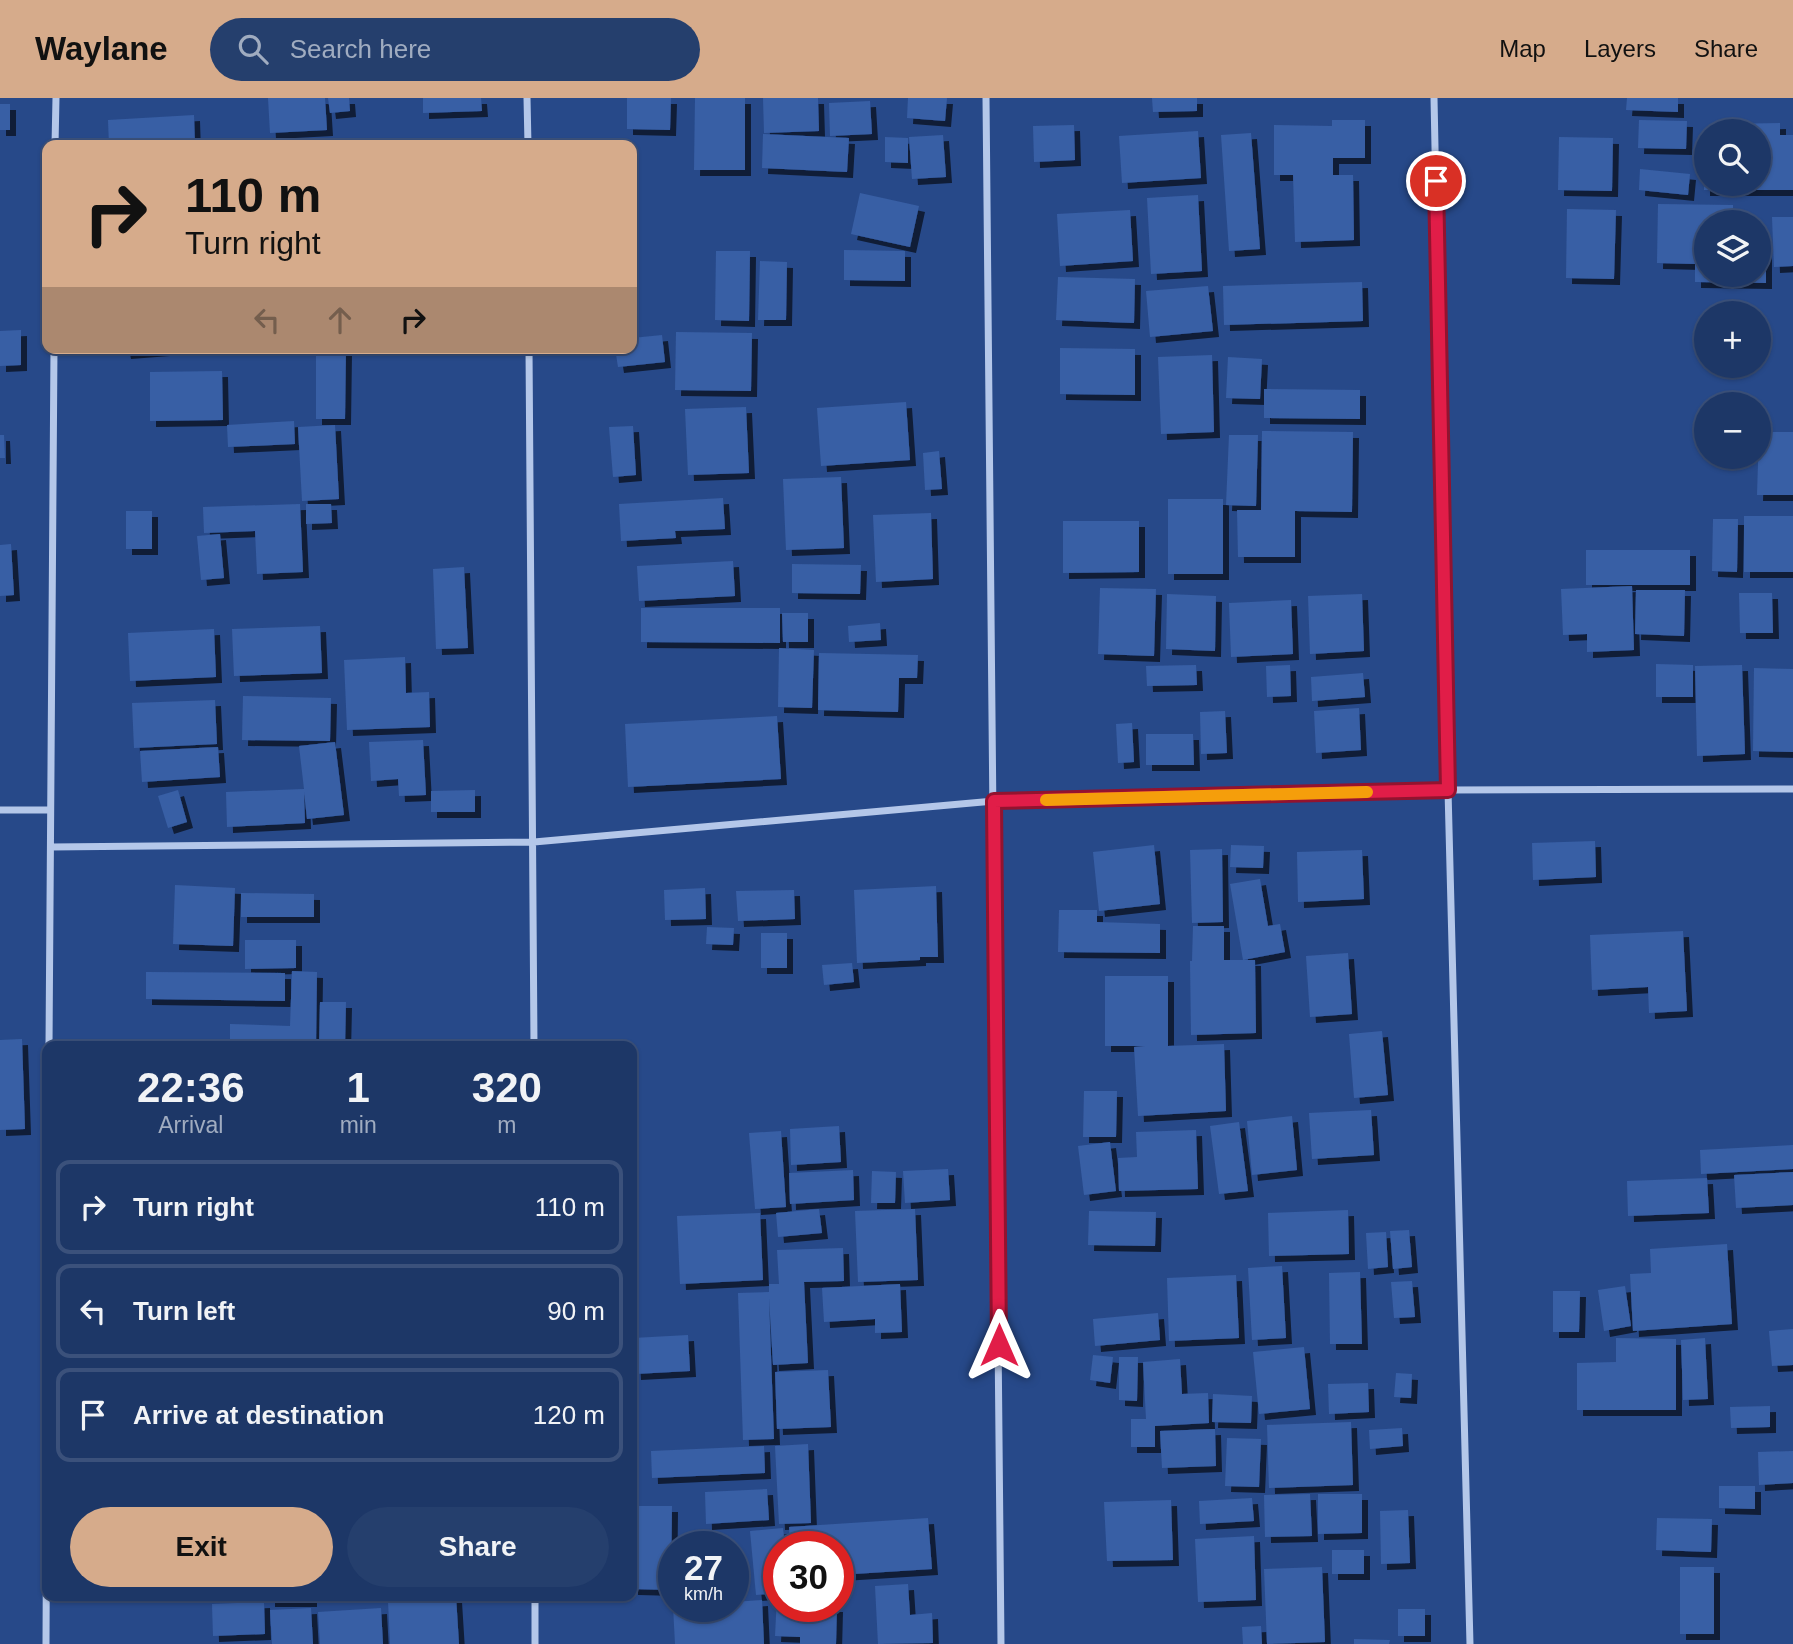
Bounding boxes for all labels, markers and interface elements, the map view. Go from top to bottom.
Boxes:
search box [210,18,700,81]
text: Waylane [35,30,168,67]
icon: search [234,30,272,68]
text: Search here [290,34,431,64]
text: Map [1499,35,1546,62]
text: Layers [1584,35,1656,62]
text: Share [1694,35,1758,62]
map controls [1694,119,1771,469]
button: search [1694,119,1771,196]
pin [1406,151,1466,211]
icon: arrive [1417,162,1455,200]
icon: right [70,168,161,259]
text: 110 m [185,168,321,222]
button: layers [1694,210,1771,287]
text: Turn right [185,225,321,261]
icon: left [248,301,286,339]
icon: ahead [321,301,359,339]
icon: right [394,301,432,339]
button: + [1694,301,1771,378]
button: − [1694,392,1771,469]
text: 22:36 [137,1064,245,1111]
text: 1 [346,1064,370,1111]
text: 320 [472,1064,542,1111]
text: Arrival [158,1112,223,1138]
text: min [340,1112,377,1138]
text: m [497,1112,516,1138]
icon: right [74,1188,112,1226]
text: Turn right [133,1192,254,1222]
text: 110 m [535,1192,605,1222]
icon: left [74,1292,112,1330]
text: Turn left [133,1296,235,1326]
text: 90 m [547,1296,605,1326]
position arrow [962,1308,1036,1382]
icon: arrive [74,1396,112,1434]
text: Arrive at destination [133,1400,384,1430]
text: 120 m [533,1400,605,1430]
button: Exit [70,1507,333,1587]
button: Share [347,1507,609,1587]
speed limit sign: 30 [763,1531,854,1622]
text: 27 [684,1548,723,1587]
text: km/h [684,1584,723,1604]

